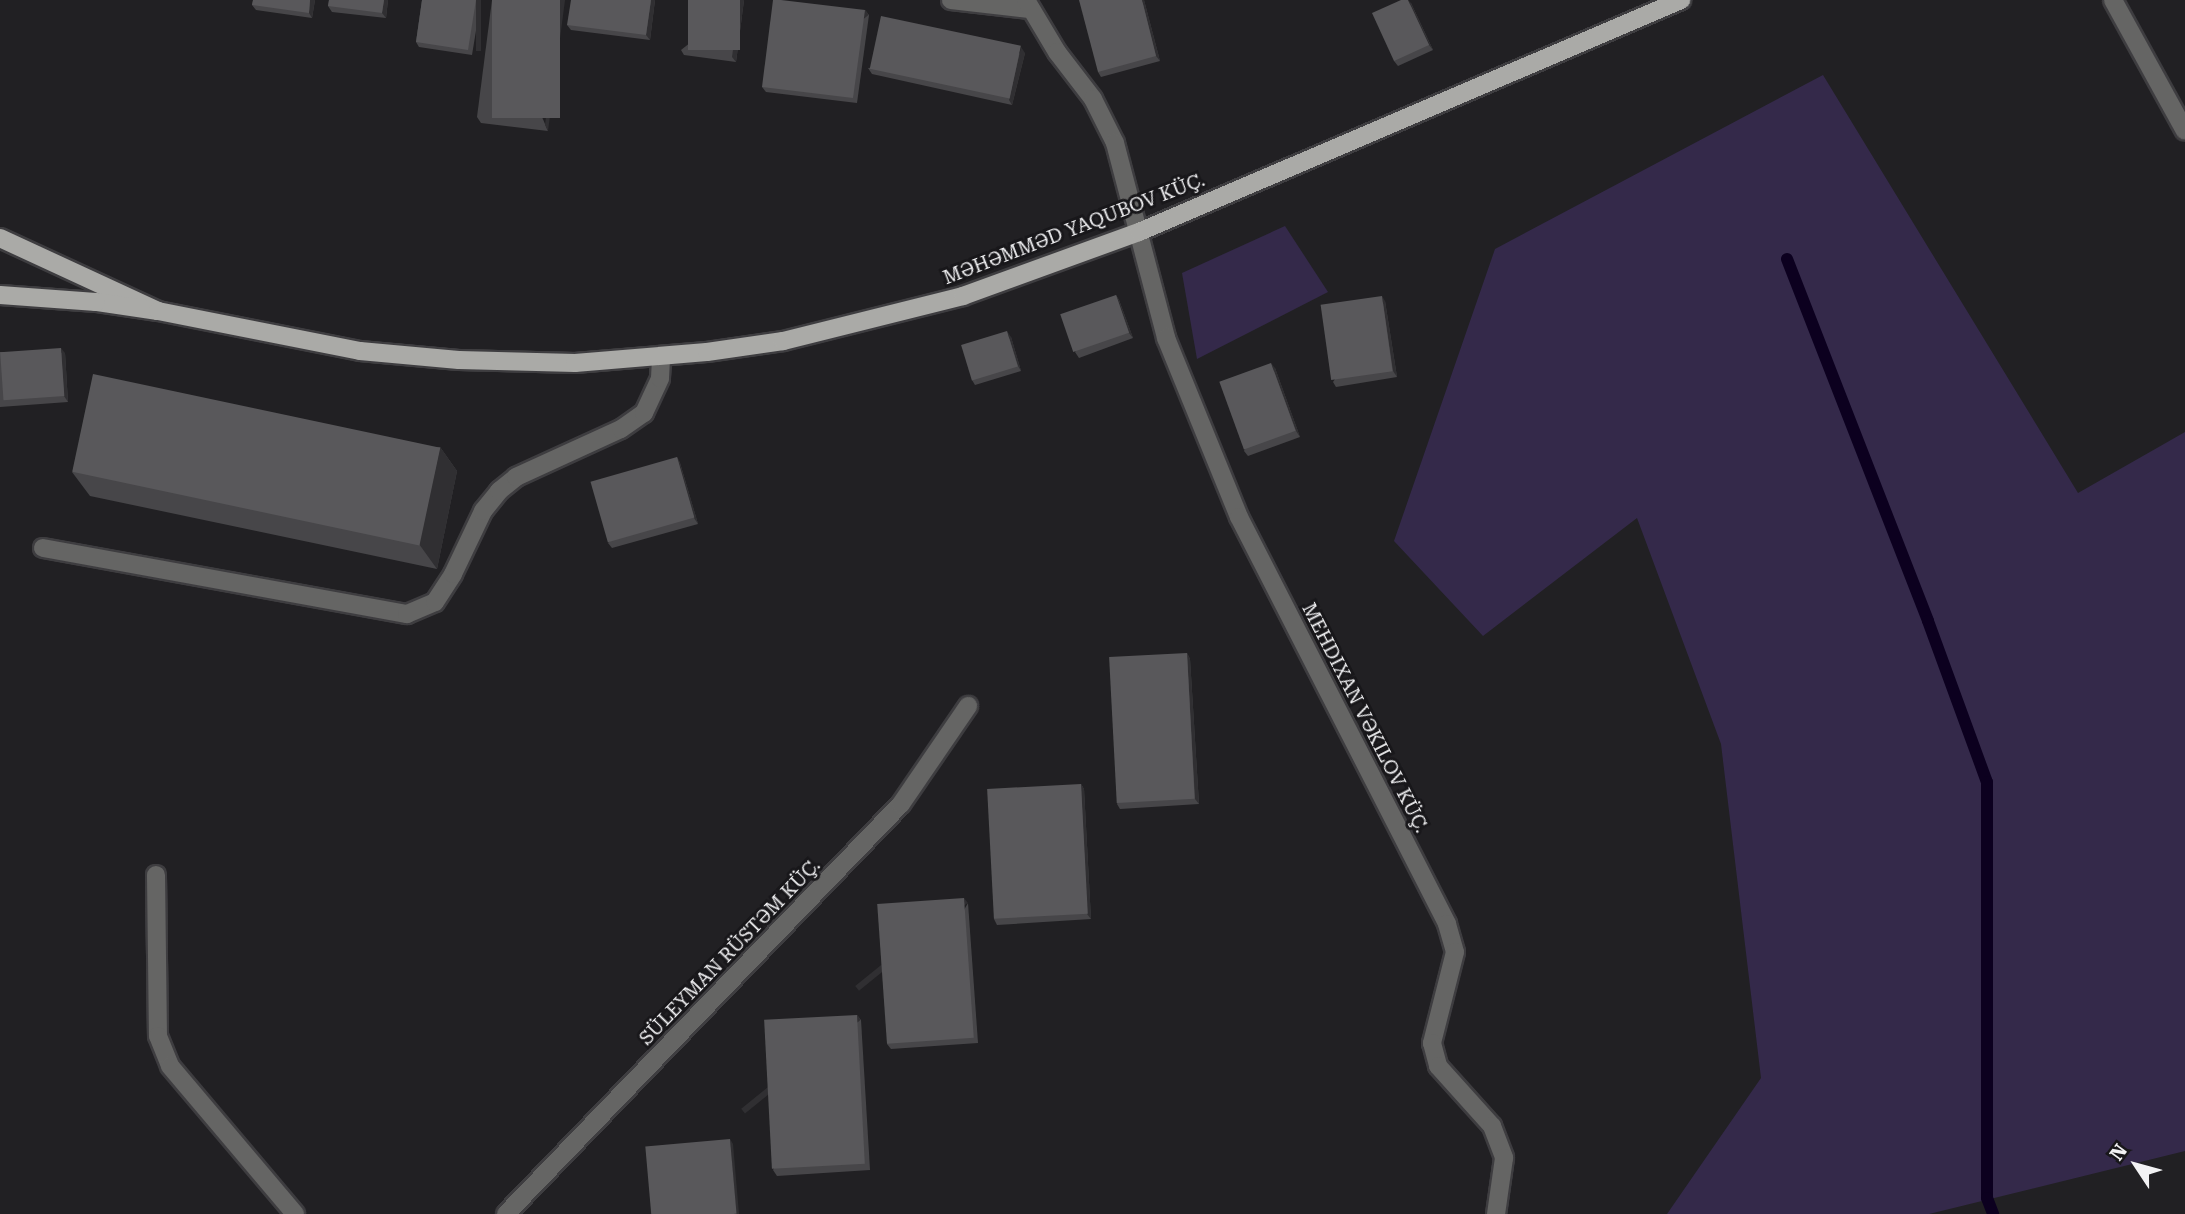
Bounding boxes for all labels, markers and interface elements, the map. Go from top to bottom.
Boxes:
street label: MƏHƏMMƏD YAQUBOV KÜÇ. [940,168,1208,290]
street label: MEHDIXAN VƏKILOV KÜÇ. [1297,599,1433,837]
street label: SÜLEYMAN RÜSTƏM KÜÇ. [635,854,825,1050]
north arrow [2101,1130,2171,1200]
text: N [2105,1140,2132,1165]

